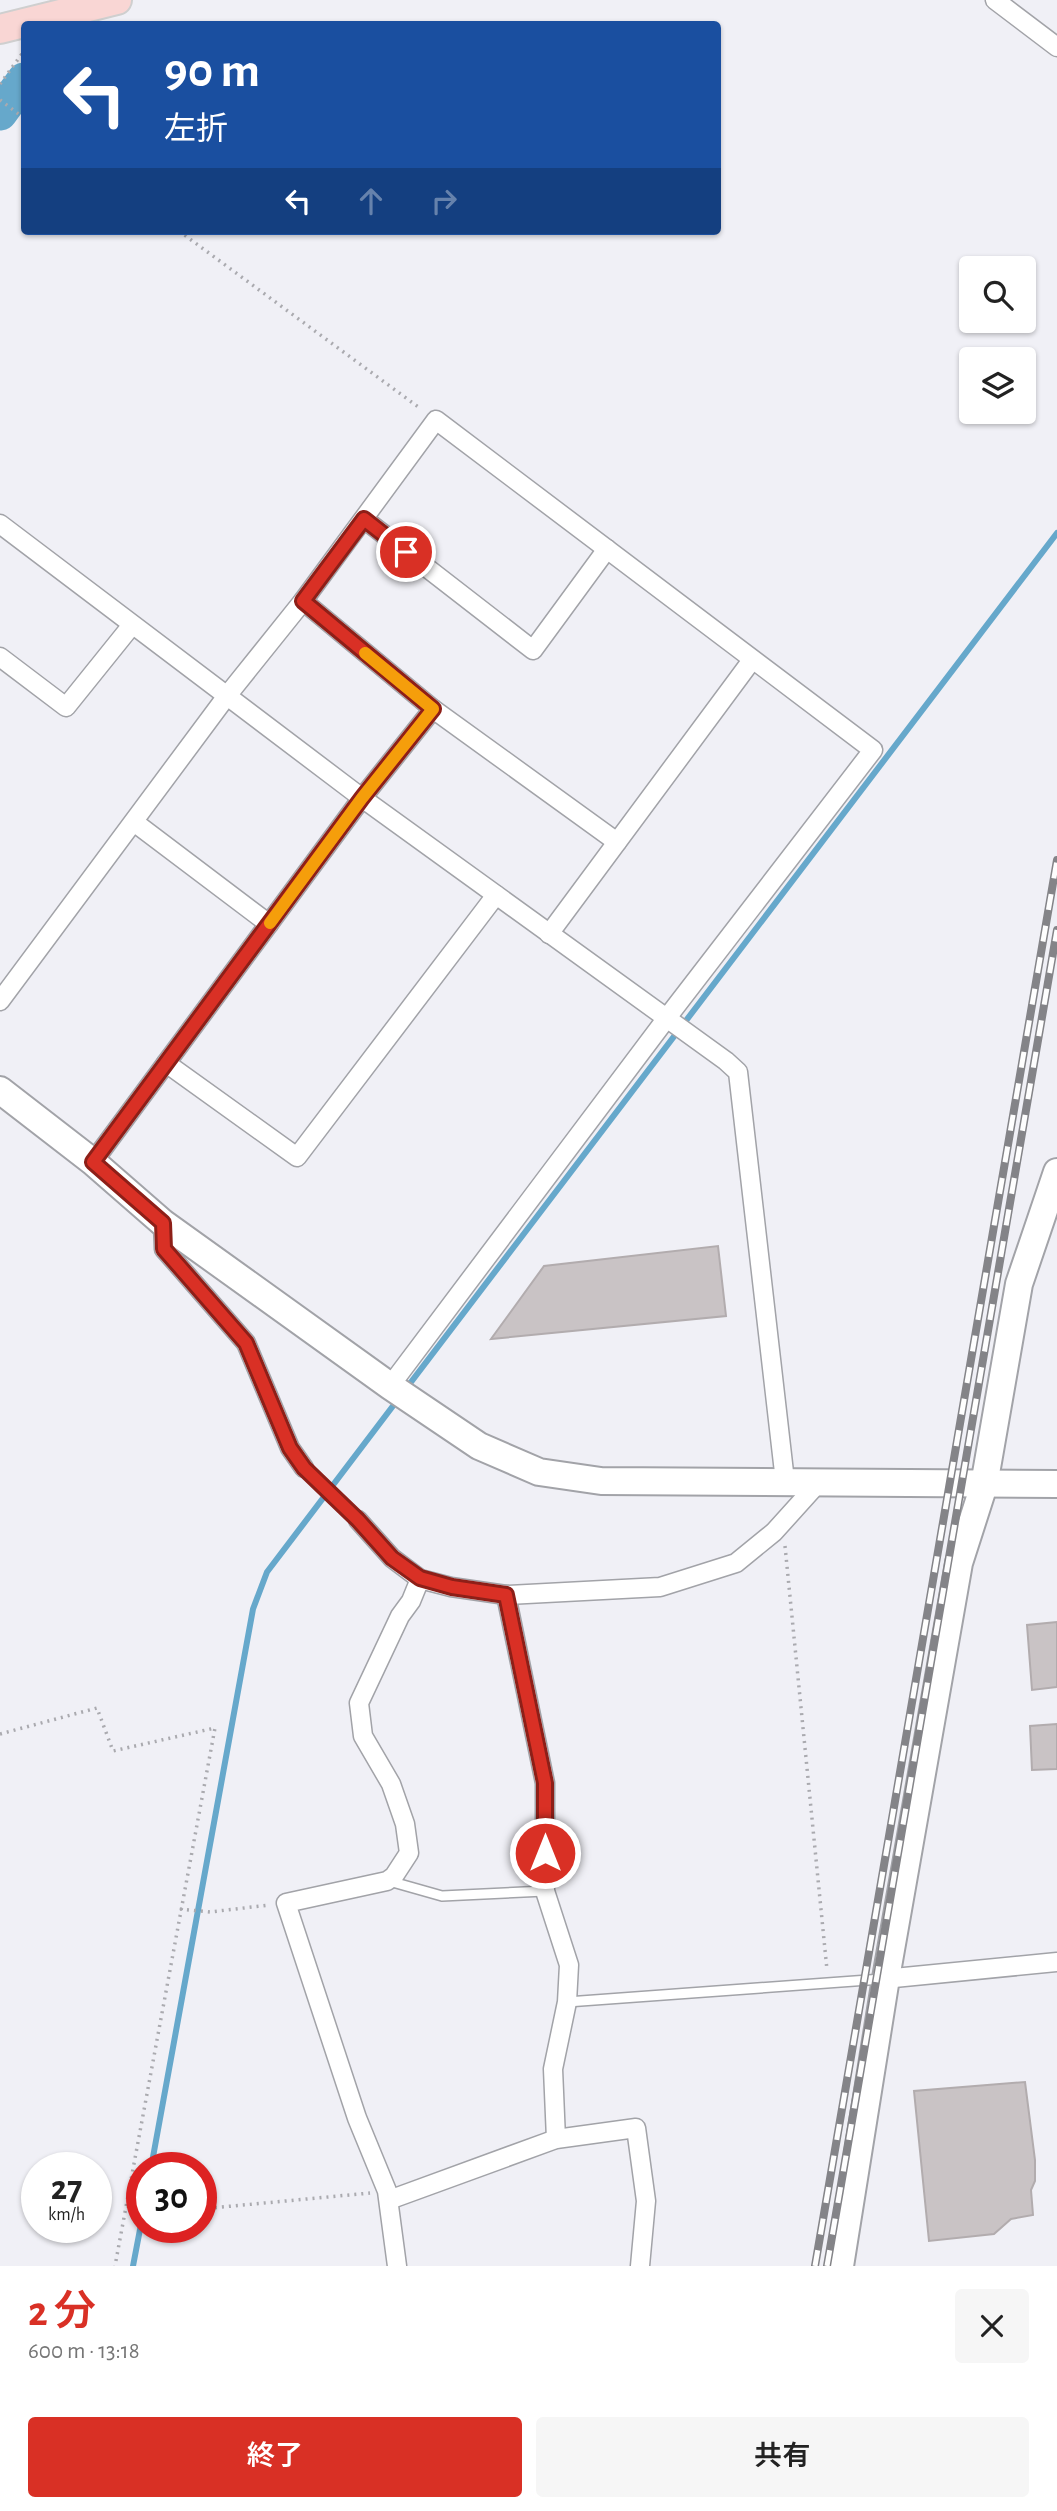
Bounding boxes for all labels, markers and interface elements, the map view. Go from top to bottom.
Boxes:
text: 90 m [164,47,260,96]
icon: left [49,49,140,140]
text: 左折 [164,113,228,145]
icon: left [279,182,317,220]
icon: ahead [352,182,390,220]
icon: right [425,182,463,220]
map controls [959,256,1036,424]
button: search [959,256,1036,333]
button: layers [959,347,1036,424]
pin [376,522,436,582]
icon: arrive [387,533,425,571]
position arrow [508,1816,582,1890]
speed limit sign: 30 [126,2152,217,2243]
text: 27 [51,2171,82,2206]
text: km/h [48,2206,85,2224]
button: close [955,2289,1029,2363]
text: 2 分 [28,2291,96,2333]
text: 600 m · 13:18 [28,2340,140,2363]
button: 終了 [28,2417,522,2497]
button: 共有 [536,2417,1029,2497]

